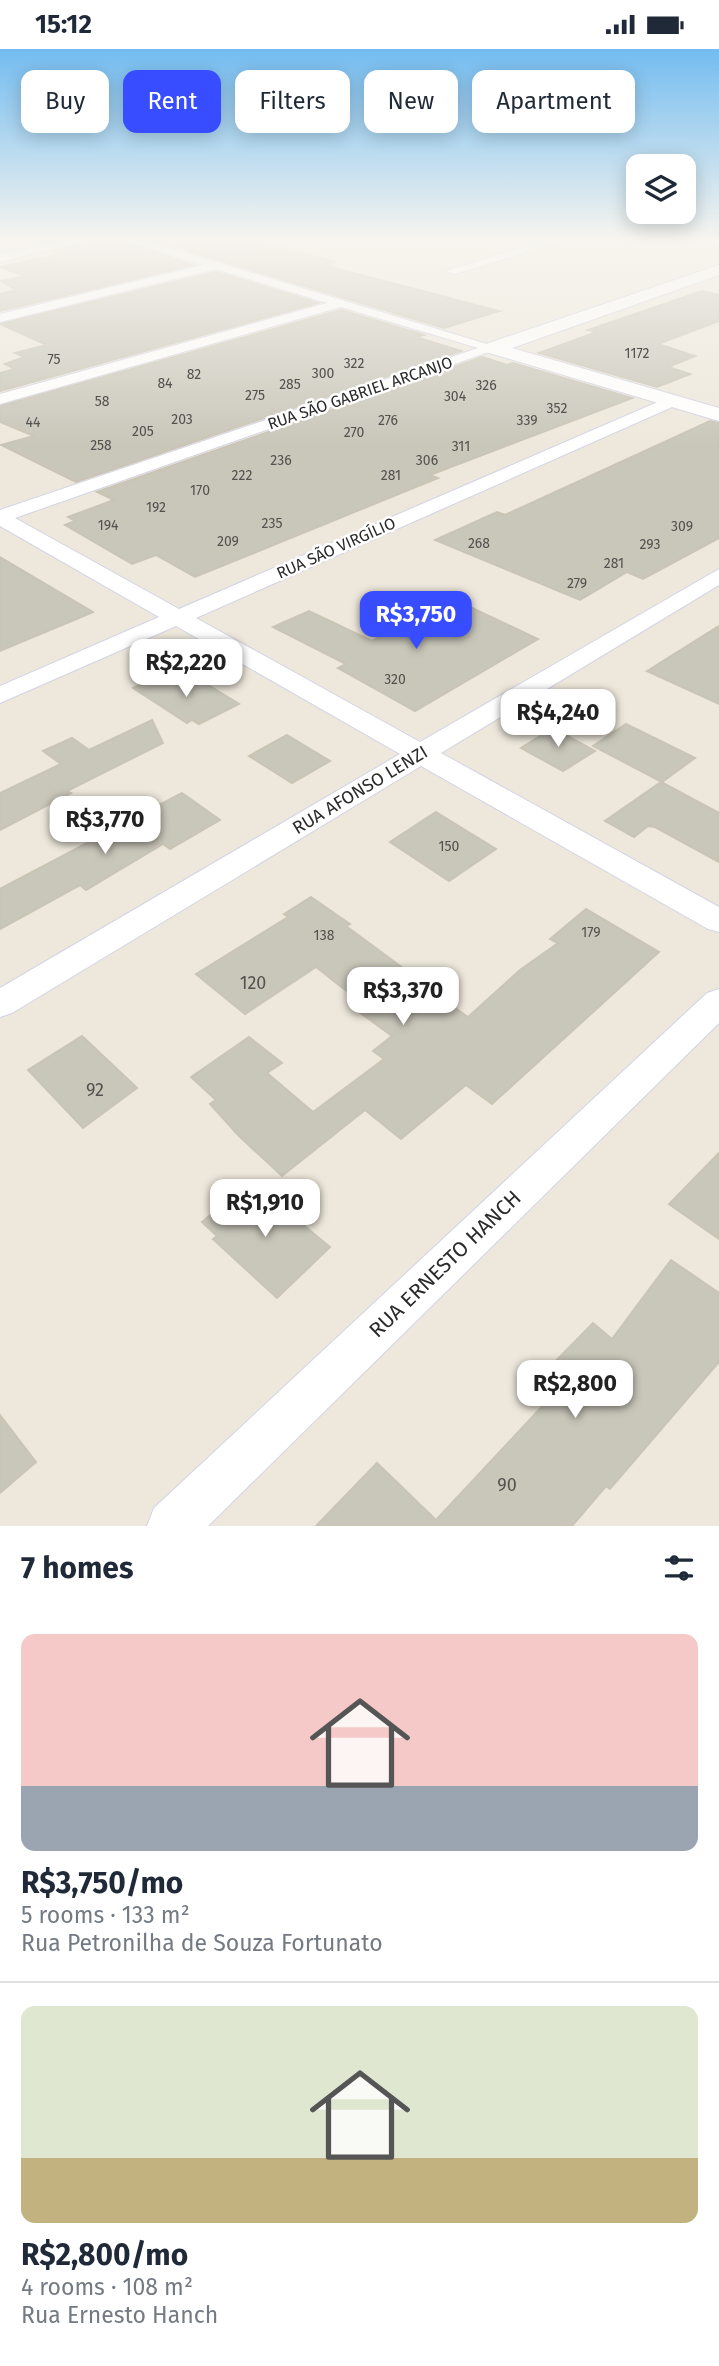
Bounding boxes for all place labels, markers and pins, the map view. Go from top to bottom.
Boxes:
pin: R$3,750 [351,591,481,651]
pin: R$2,220 [121,639,251,699]
pin: R$4,240 [493,689,623,749]
pin: R$3,770 [40,797,170,856]
pin: R$3,370 [338,967,468,1027]
pin: R$1,910 [200,1179,330,1239]
pin: R$2,800 [510,1361,640,1420]

